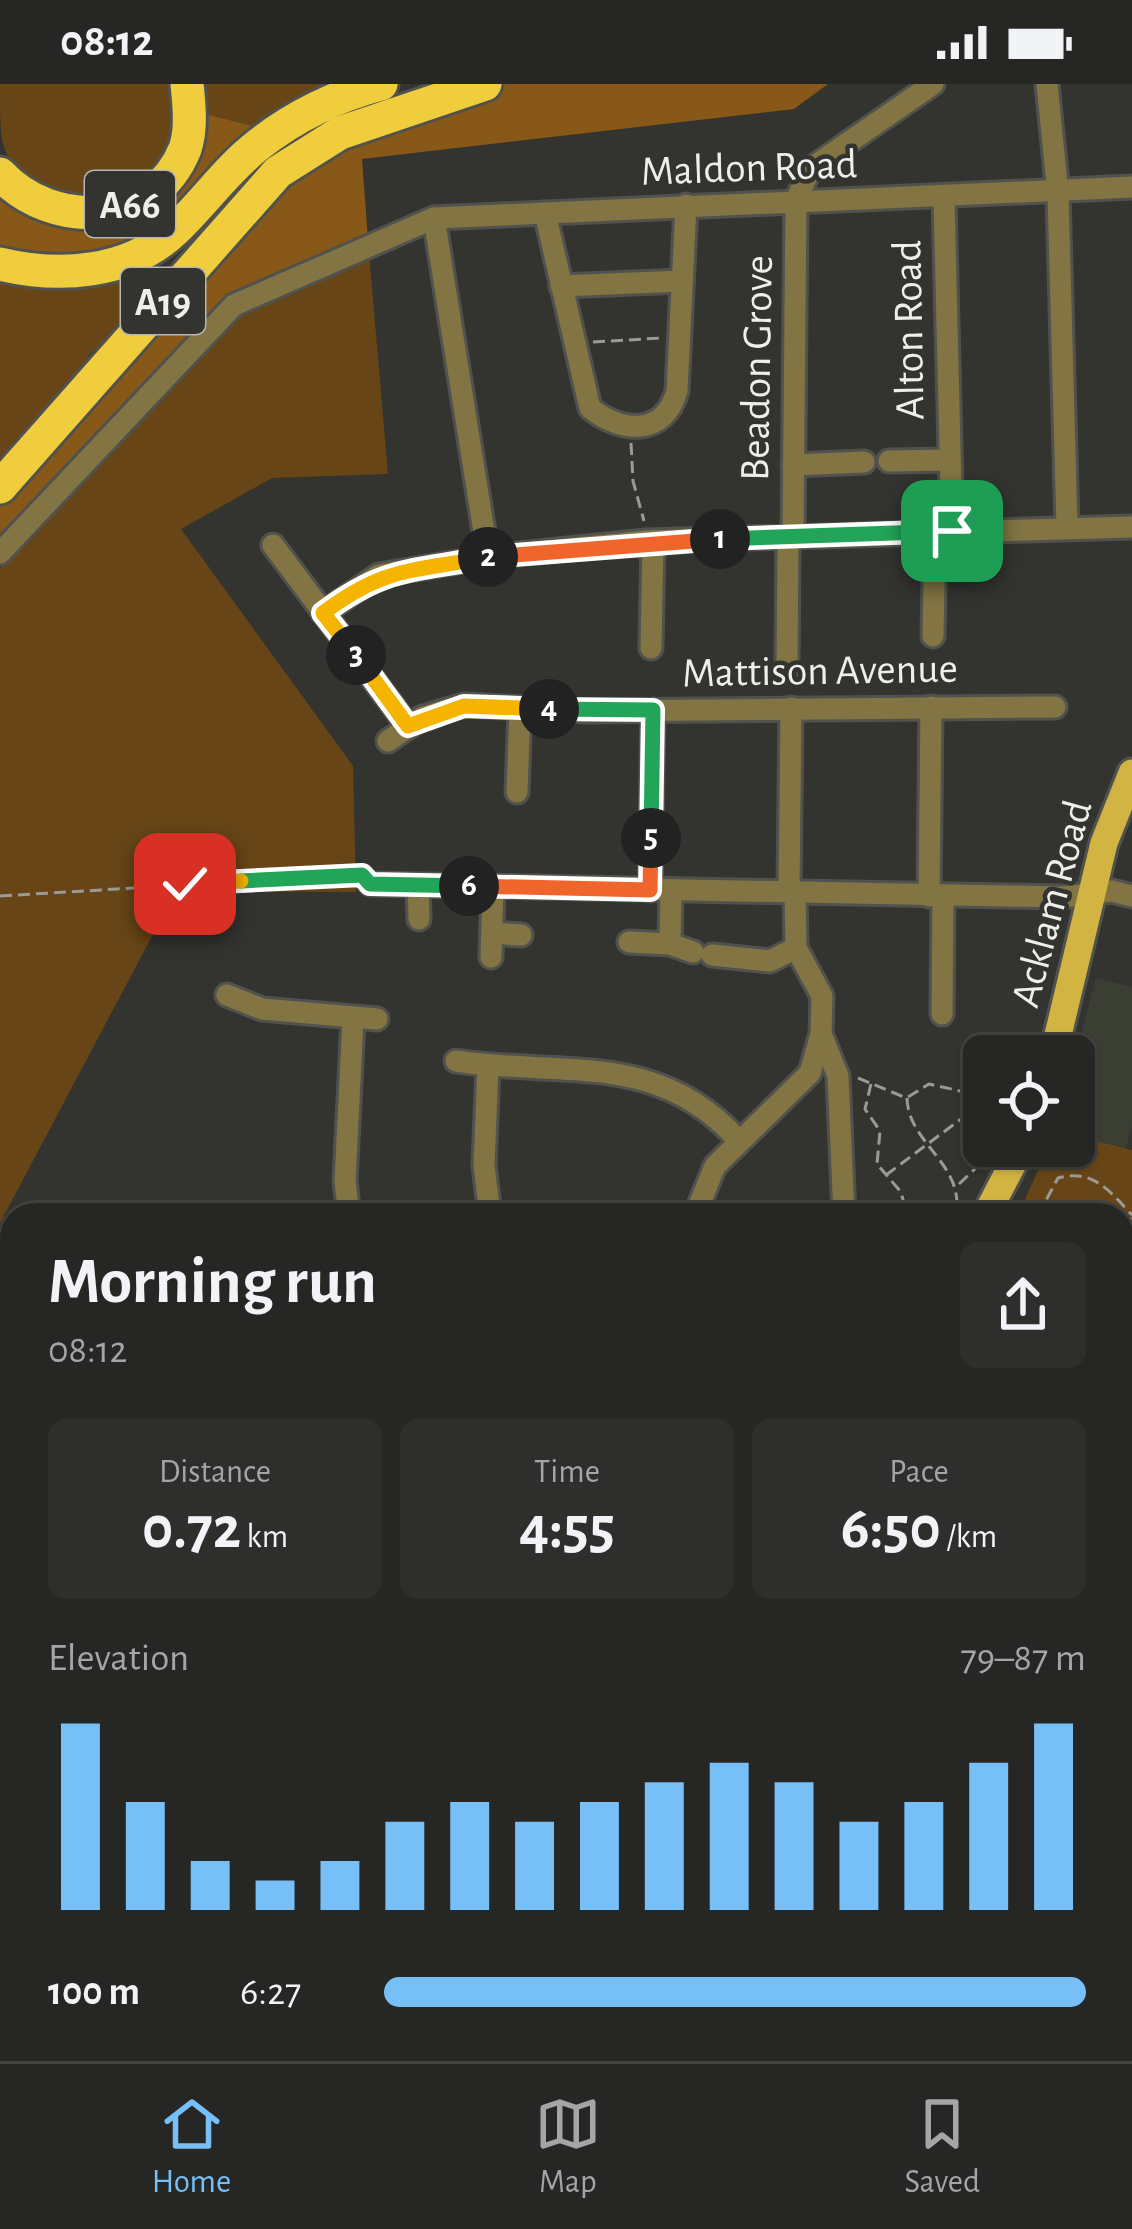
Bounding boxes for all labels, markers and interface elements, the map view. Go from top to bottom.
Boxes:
text: 08:12 [60,19,153,64]
street label: Maldon Road [640,143,858,193]
road number: A66 [85,171,175,237]
street label: Alton Road [886,240,932,420]
street label: Beadon Grove [734,255,780,481]
road number: A19 [121,268,205,334]
pin [901,480,1003,582]
icon: arrive [919,498,985,564]
pin: 1 [690,509,750,569]
text: 1 [714,522,726,555]
pin: 2 [458,527,518,587]
text: 2 [480,540,496,573]
pin: 3 [326,625,386,685]
text: 3 [349,638,363,671]
street label: Mattison Avenue [682,648,958,694]
pin: 4 [519,679,579,739]
text: 4 [541,692,557,725]
street label: Acklam Road [1004,796,1100,1011]
pin: 5 [621,808,681,868]
text: 5 [644,821,658,854]
pin [134,833,236,935]
icon: check [152,851,218,917]
pin: 6 [439,856,499,916]
text: 6 [461,869,477,902]
map controls [963,1035,1095,1167]
button: locate [963,1035,1095,1167]
button: share [960,1242,1086,1368]
text: Morning run [48,1249,377,1315]
text: 08:12 [48,1331,127,1370]
text: Distance [159,1456,271,1489]
text: Time [534,1456,600,1489]
text: Pace [889,1456,949,1489]
text: 0.72 [142,1499,241,1559]
text: 4:55 [519,1499,615,1559]
text: 6:50 [841,1499,941,1559]
text: km [241,1521,288,1554]
text: /km [941,1521,997,1554]
text: Elevation [48,1639,189,1678]
text: 79–87 m [960,1639,1086,1678]
text: 100 m [48,1973,140,2012]
text: 6:27 [240,1973,301,2012]
tab: Home [152,2091,231,2203]
tab: Map [535,2091,601,2203]
tab: Saved [905,2091,980,2203]

